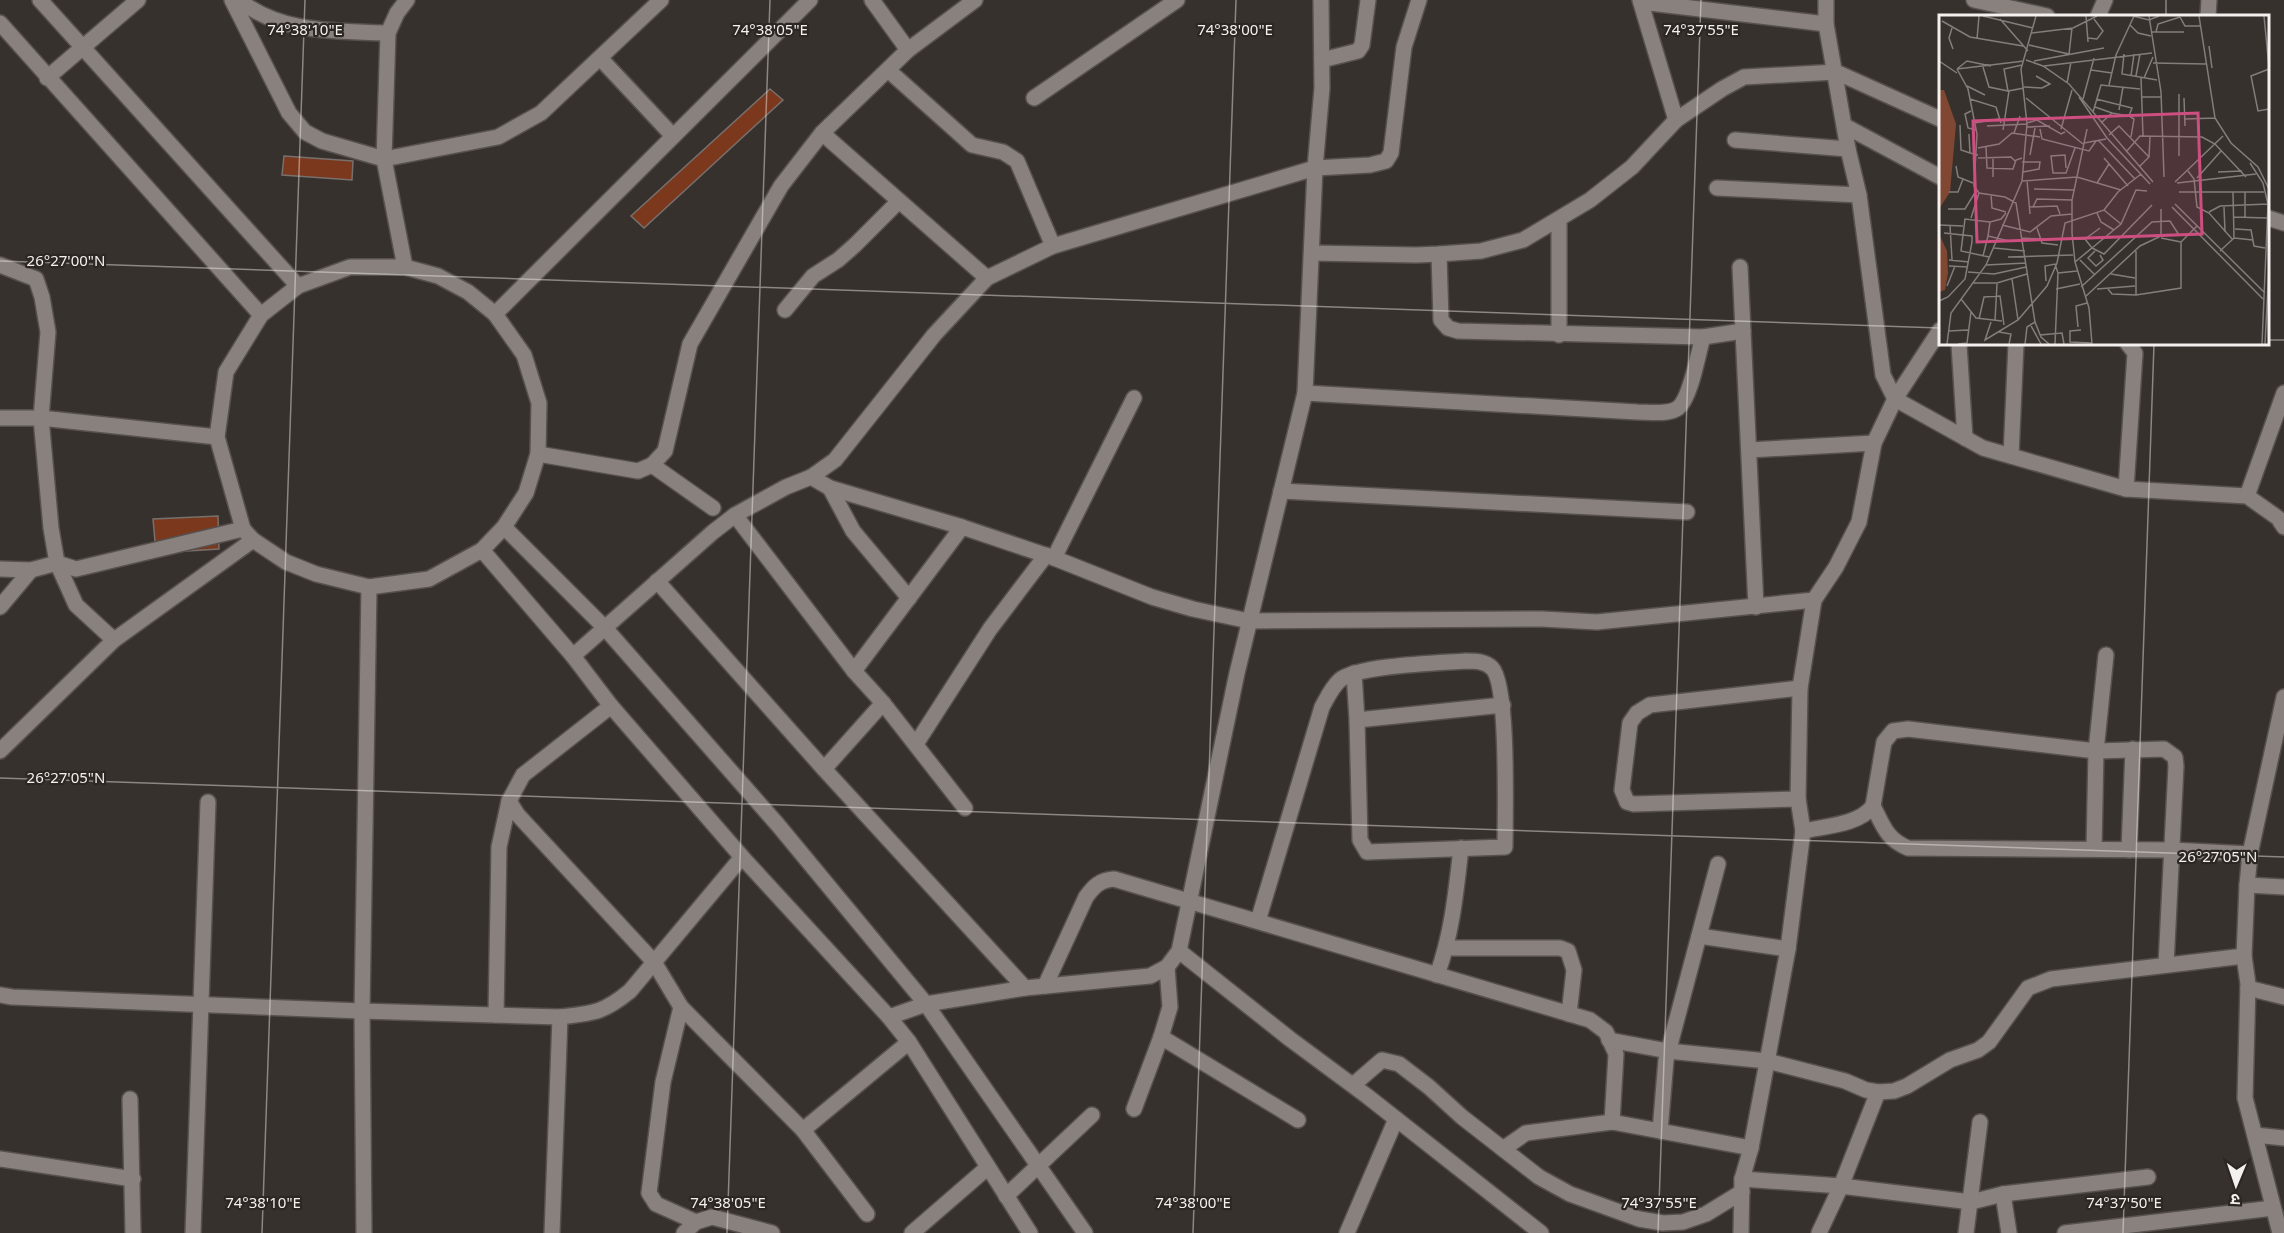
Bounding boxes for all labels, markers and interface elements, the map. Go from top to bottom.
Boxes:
inset map [1939,15,2269,345]
text: 74°38'10"E [267,19,343,39]
text: 74°38'05"E [732,19,808,39]
text: 74°38'00"E [1197,19,1273,39]
text: 74°37'55"E [1663,19,1739,39]
text: 26°27'00"N [27,250,105,270]
text: 26°27'05"N [27,767,105,787]
text: 26°27'05"N [2179,846,2257,866]
north arrow [2206,1155,2266,1215]
text: उ [2230,1189,2241,1211]
text: 74°38'10"E [225,1192,301,1212]
text: 74°38'05"E [690,1192,766,1212]
text: 74°38'00"E [1155,1192,1231,1212]
text: 74°37'55"E [1621,1192,1697,1212]
text: 74°37'50"E [2086,1192,2162,1212]

